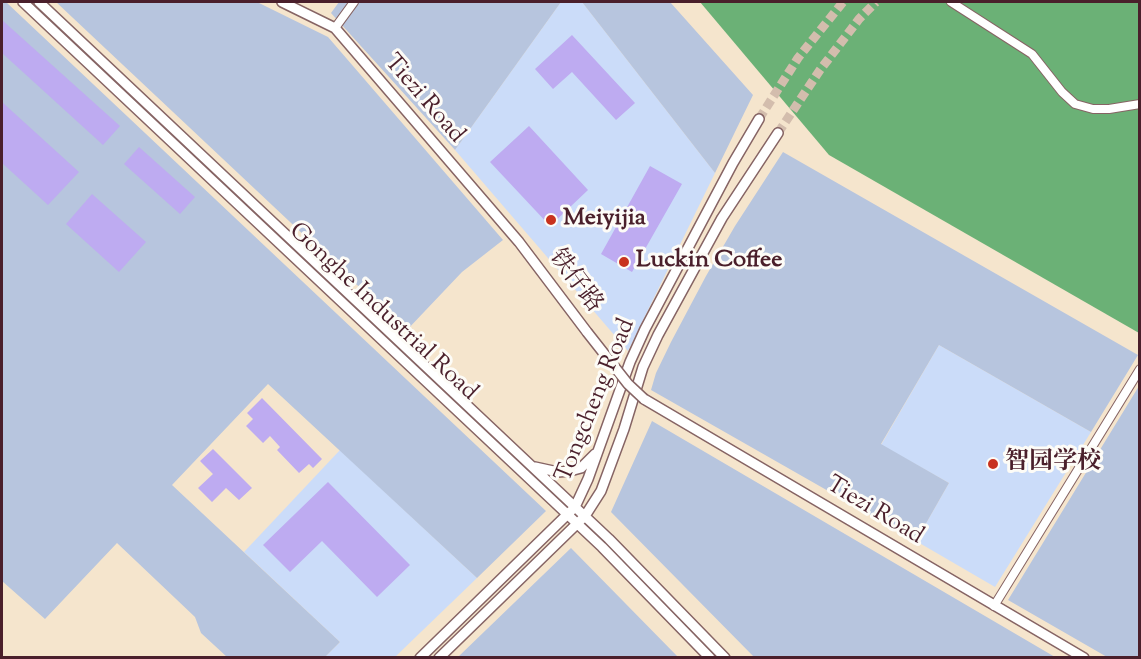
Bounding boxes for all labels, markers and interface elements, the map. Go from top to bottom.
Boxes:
street label: Tiezi Road [377,50,469,150]
place label: Meiyijia [563,206,646,234]
marker: Meiyijia [544,213,558,227]
street label: Gonghe Industrial Road [282,218,482,408]
street label: 铁仔路 [541,245,607,319]
place label: Luckin Coffee [636,248,782,276]
marker: Luckin Coffee [617,255,631,269]
street label: Tongcheng Road [551,315,643,487]
place label: 智园学校 [1005,450,1101,478]
marker: 智园学校 [986,457,1000,471]
street label: Tiezi Road [820,472,928,552]

